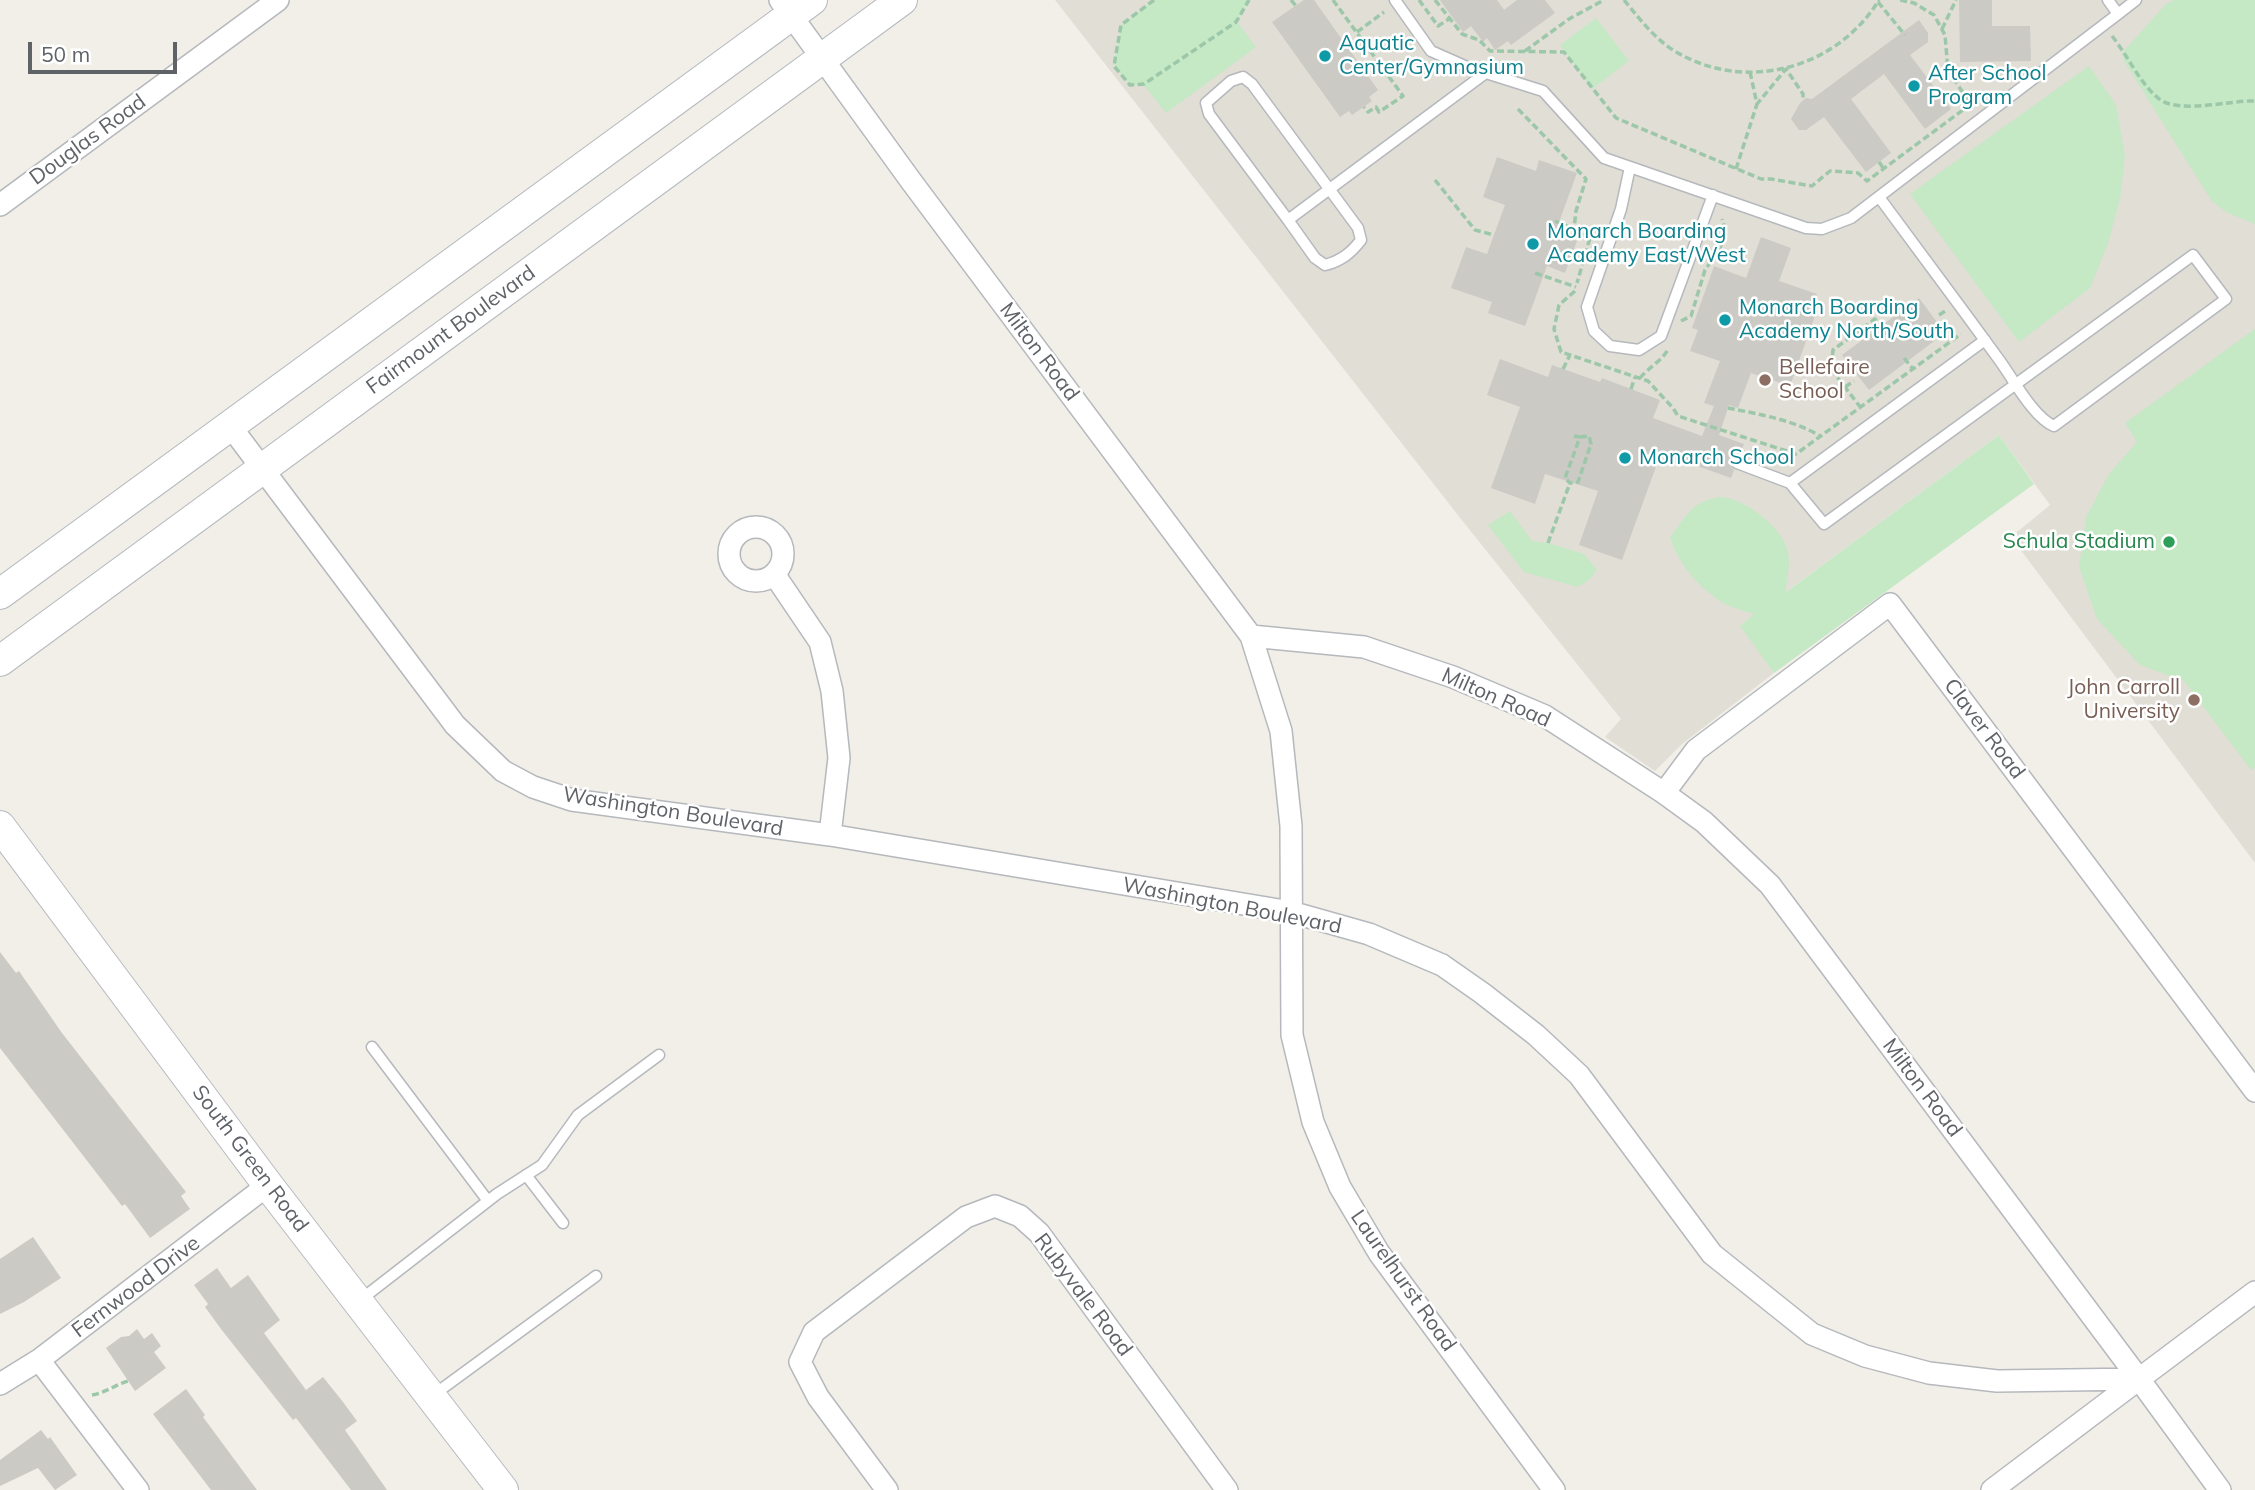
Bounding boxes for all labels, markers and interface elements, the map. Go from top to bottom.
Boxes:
scale bar [32,28,180,72]
place label: Aquatic Center/Gymnasium [1339,31,1524,81]
text: 50 m [41,41,90,67]
marker: Aquatic Center/Gymnasium [1317,48,1333,64]
place label: After School Program [1928,61,2046,111]
marker: After School Program [1906,78,1922,94]
street label: Douglas Road [25,89,151,191]
place label: Monarch Boarding Academy East/West [1547,219,1746,269]
marker: Monarch Boarding Academy East/West [1525,236,1541,252]
street label: Fairmount Boulevard [362,260,540,400]
place label: Monarch Boarding Academy North/South [1739,295,1955,345]
street label: Milton Road [994,298,1084,406]
marker: Monarch Boarding Academy North/South [1717,312,1733,328]
place label: Bellefaire School [1779,355,1870,405]
marker: Bellefaire School [1757,372,1773,388]
place label: Monarch School [1639,445,1794,471]
marker: Monarch School [1617,450,1633,466]
place label: Schula Stadium [2003,529,2155,555]
marker: Schula Stadium [2161,534,2177,550]
street label: Milton Road [1438,663,1554,733]
street label: Claver Road [1938,674,2030,784]
place label: John Carroll University [2067,675,2180,725]
marker: John Carroll University [2186,692,2202,708]
street label: Washington Boulevard [561,782,785,842]
street label: Washington Boulevard [1120,872,1344,940]
street label: Milton Road [1877,1034,1967,1142]
street label: South Green Road [187,1081,313,1237]
street label: Laurelhurst Road [1345,1206,1461,1356]
street label: Rubyvale Road [1029,1229,1137,1361]
street label: Fernwood Drive [67,1231,205,1343]

